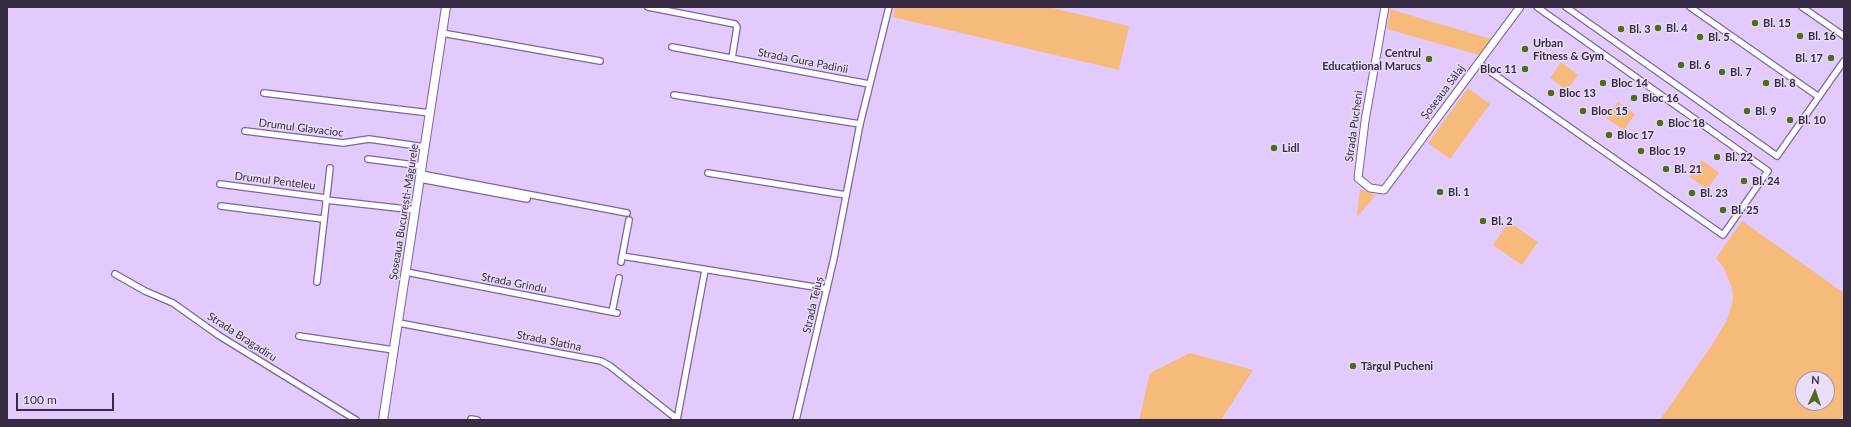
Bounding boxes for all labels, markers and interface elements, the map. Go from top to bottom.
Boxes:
place label: Bl. 15 [1763,16,1791,30]
marker: Bl. 15 [1750,18,1760,28]
place label: Bl. 4 [1666,21,1688,35]
place label: Bl. 3 [1629,22,1651,36]
marker: Bl. 4 [1653,23,1663,33]
marker: Bl. 3 [1616,24,1626,34]
place label: Bl. 16 [1808,29,1836,43]
place label: Bl. 5 [1708,30,1730,44]
marker: Bl. 16 [1795,31,1805,41]
marker: Bl. 5 [1695,32,1705,42]
place label: Urban Fitness & Gym [1533,36,1604,62]
marker: Urban Fitness & Gym [1520,44,1530,54]
street label: Strada Gura Padinii [757,46,849,76]
place label: Centrul Educațiional Marucs [1322,46,1421,72]
place label: Bl. 17 [1795,51,1823,65]
marker: Bl. 17 [1826,53,1836,63]
marker: Centrul Educațiional Marucs [1424,54,1434,64]
place label: Bl. 6 [1689,58,1711,72]
marker: Bl. 6 [1676,60,1686,70]
street label: Șoseaua Sălaj [1418,62,1468,122]
place label: Bloc 11 [1480,62,1517,76]
marker: Bloc 11 [1520,64,1530,74]
place label: Bl. 7 [1730,65,1752,79]
marker: Bl. 7 [1717,67,1727,77]
place label: Bloc 14 [1611,76,1648,90]
place label: Bl. 8 [1774,76,1796,90]
marker: Bloc 14 [1598,78,1608,88]
marker: Bl. 8 [1761,78,1771,88]
place label: Bloc 13 [1559,86,1596,100]
marker: Bloc 13 [1546,88,1556,98]
street label: Strada Pucheni [1342,89,1366,163]
place label: Bloc 16 [1642,91,1679,105]
marker: Bloc 16 [1629,93,1639,103]
place label: Bloc 15 [1591,104,1628,118]
place label: Bl. 9 [1755,104,1777,118]
marker: Bloc 15 [1578,106,1588,116]
marker: Bl. 9 [1742,106,1752,116]
place label: Bl. 10 [1798,113,1826,127]
marker: Bl. 10 [1785,115,1795,125]
street label: Drumul Glavacioc [258,116,344,140]
place label: Bloc 18 [1668,116,1705,130]
marker: Bloc 18 [1655,118,1665,128]
place label: Bloc 17 [1617,128,1654,142]
marker: Bloc 17 [1604,130,1614,140]
place label: Lidl [1282,141,1299,155]
street label: Șoseaua București-Măgurele [387,143,421,281]
marker: Lidl [1269,143,1279,153]
place label: Bloc 19 [1649,144,1686,158]
marker: Bloc 19 [1636,146,1646,156]
place label: Bl. 22 [1725,150,1753,164]
marker: Bl. 22 [1712,152,1722,162]
place label: Bl. 21 [1674,162,1702,176]
marker: Bl. 21 [1661,164,1671,174]
street label: Drumul Penteleu [234,169,316,193]
place label: Bl. 24 [1752,174,1780,188]
marker: Bl. 24 [1739,176,1749,186]
place label: Bl. 1 [1448,185,1470,199]
place label: Bl. 23 [1700,186,1728,200]
marker: Bl. 1 [1435,187,1445,197]
marker: Bl. 23 [1687,188,1697,198]
place label: Bl. 25 [1731,203,1759,217]
marker: Bl. 25 [1718,205,1728,215]
place label: Bl. 2 [1491,214,1513,228]
marker: Bl. 2 [1478,216,1488,226]
street label: Strada Grindu [480,270,548,296]
street label: Strada Teiuș [800,275,826,335]
street label: Strada Bragadiru [205,310,279,364]
street label: Strada Slatina [515,328,583,354]
place label: Târgul Pucheni [1361,359,1433,373]
marker: Târgul Pucheni [1348,361,1358,371]
north arrow [1795,371,1835,411]
text: N [1811,373,1820,386]
scale bar [18,385,116,411]
text: 100 m [23,392,57,407]

